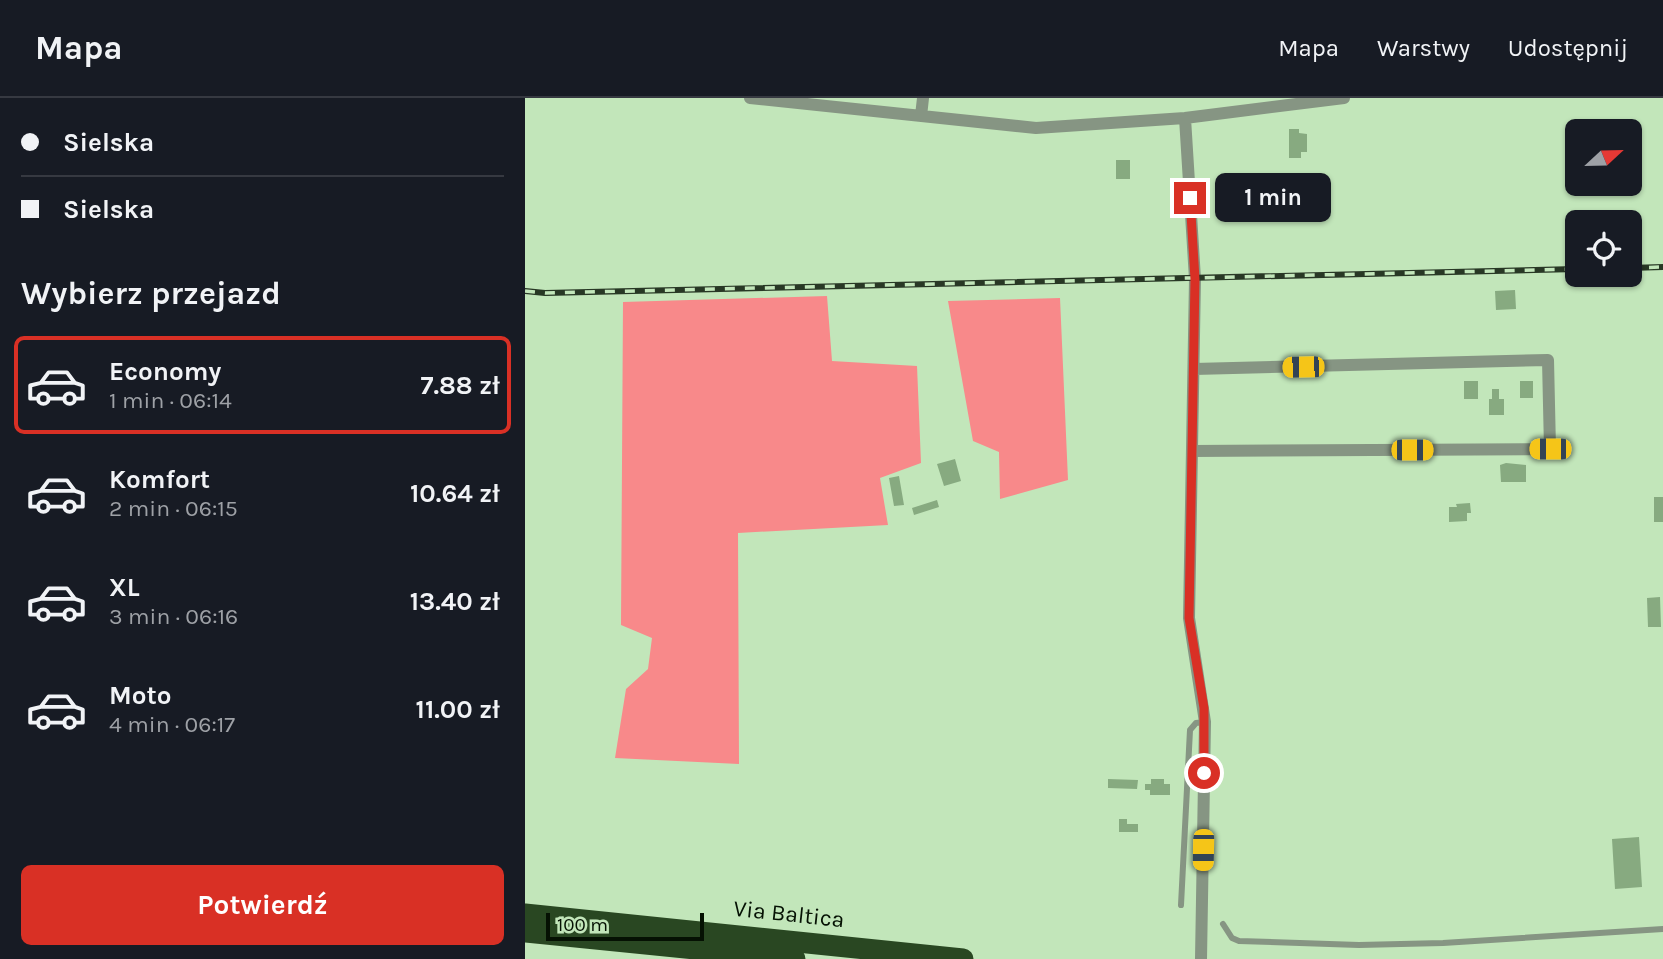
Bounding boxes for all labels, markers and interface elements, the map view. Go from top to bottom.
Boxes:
text: Mapa [35,29,123,67]
text: Mapa [1278,34,1339,62]
text: Warstwy [1377,34,1470,62]
text: Udostępnij [1508,34,1628,62]
north arrow [1565,119,1641,196]
map controls [1565,119,1642,287]
text: Sielska [63,127,154,158]
callout: 1 min [1215,174,1330,222]
route end [1174,182,1206,214]
text: 1 min [1244,184,1302,211]
text: Sielska [63,194,154,225]
button: locate [1565,210,1642,287]
text: Wybierz przejazd [21,275,281,312]
icon: car [25,354,88,417]
text: Economy [109,356,221,387]
car [1282,356,1325,378]
text: 7.88 zł [420,370,500,401]
text: 1 min · 06:14 [109,387,232,414]
car [1530,439,1572,460]
car [1392,440,1434,461]
icon: car [25,462,88,525]
text: Komfort [109,464,210,495]
text: 10.64 zł [410,478,500,509]
text: 2 min · 06:15 [109,495,238,522]
icon: car [25,570,88,633]
text: XL [109,572,140,603]
text: 13.40 zł [410,586,500,617]
text: 3 min · 06:16 [109,603,238,630]
icon: car [25,678,88,741]
text: Moto [109,680,171,711]
text: 11.00 zł [416,694,500,725]
text: 4 min · 06:17 [109,711,235,738]
route start [1188,757,1220,789]
car [1193,829,1214,871]
button: Potwierdź [21,865,504,945]
street label: Via Baltica [732,895,846,933]
scale bar [546,910,703,942]
text: 100 m [557,914,608,936]

